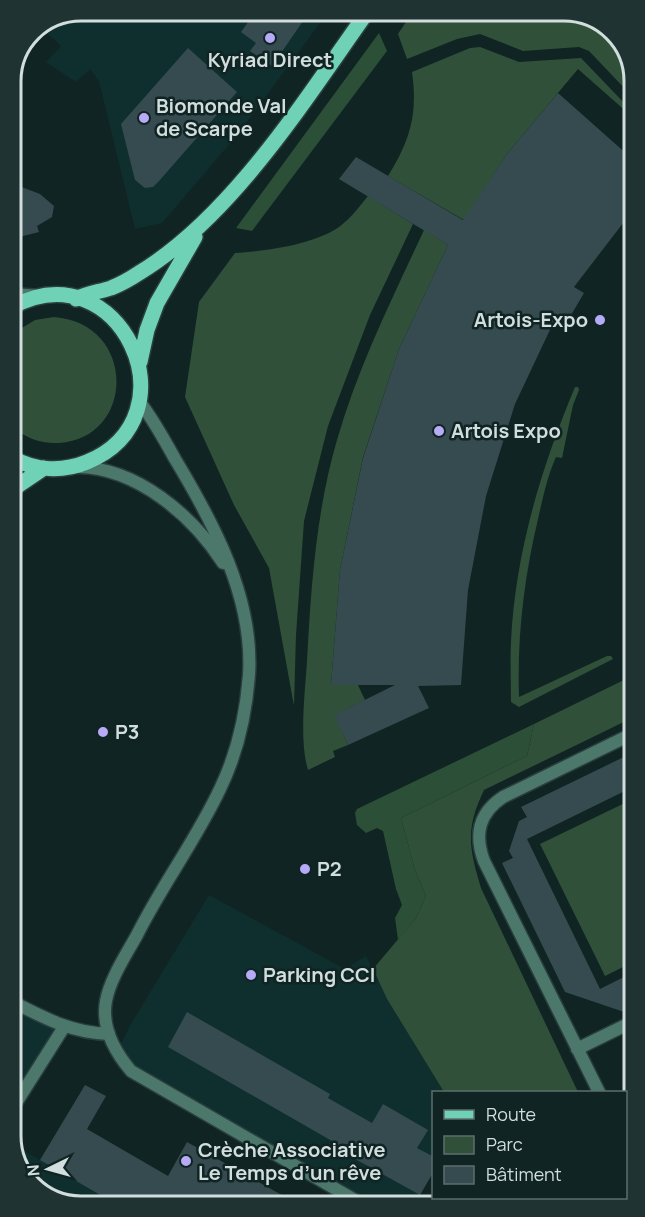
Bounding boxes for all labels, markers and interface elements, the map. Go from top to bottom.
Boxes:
marker: Kyriad Direct [263,31,277,45]
place label: Kyriad Direct [208,46,332,73]
place label: Biomonde Val de Scarpe [156,92,287,142]
marker: Biomonde Val de Scarpe [137,111,151,125]
place label: Artois-Expo [474,306,588,333]
marker: Artois-Expo [593,313,607,327]
place label: Artois Expo [451,417,561,444]
marker: Artois Expo [432,424,446,438]
place label: P3 [115,718,139,745]
marker: P3 [96,725,110,739]
place label: P2 [317,855,342,882]
marker: P2 [298,862,312,876]
place label: Parking CCI [263,961,375,988]
marker: Parking CCI [244,968,258,982]
legend [432,1091,627,1199]
text: Route [486,1102,536,1126]
text: Parc [486,1132,523,1156]
place label: Crèche Associative Le Temps d’un rêve [198,1136,386,1186]
north arrow [18,1139,78,1199]
marker: Crèche Associative Le Temps d’un rêve [179,1154,193,1168]
text: Bâtiment [486,1162,562,1186]
text: N [22,1164,45,1177]

